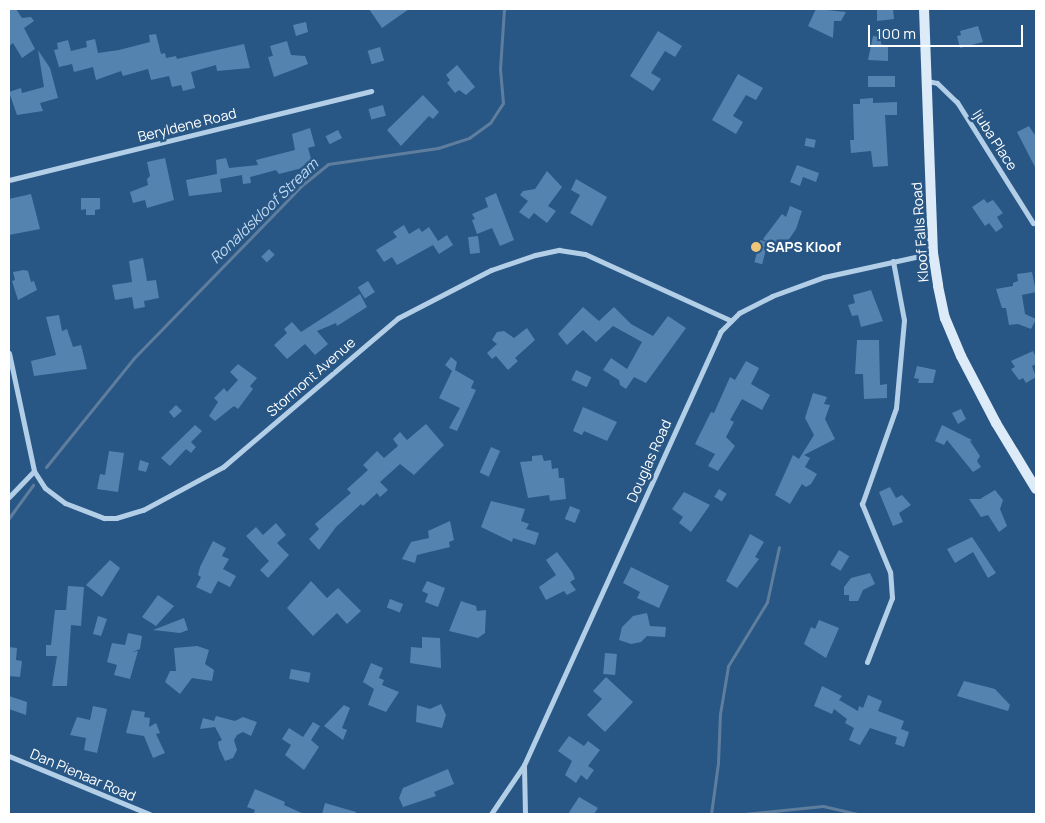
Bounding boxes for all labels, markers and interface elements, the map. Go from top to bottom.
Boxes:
scale bar [870,15,1025,47]
text: 100 m [876,23,916,44]
street label: Beryldene Road [136,105,238,145]
street label: Ijuba Place [969,106,1021,174]
water label: Ronaldskloof Stream [206,155,322,267]
street label: Kloof Falls Road [908,181,932,283]
place label: SAPS Kloof [766,239,841,255]
marker: SAPS Kloof [750,241,762,253]
street label: Stormont Avenue [263,334,359,420]
street label: Douglas Road [623,417,675,505]
street label: Dan Pienaar Road [28,745,138,805]

